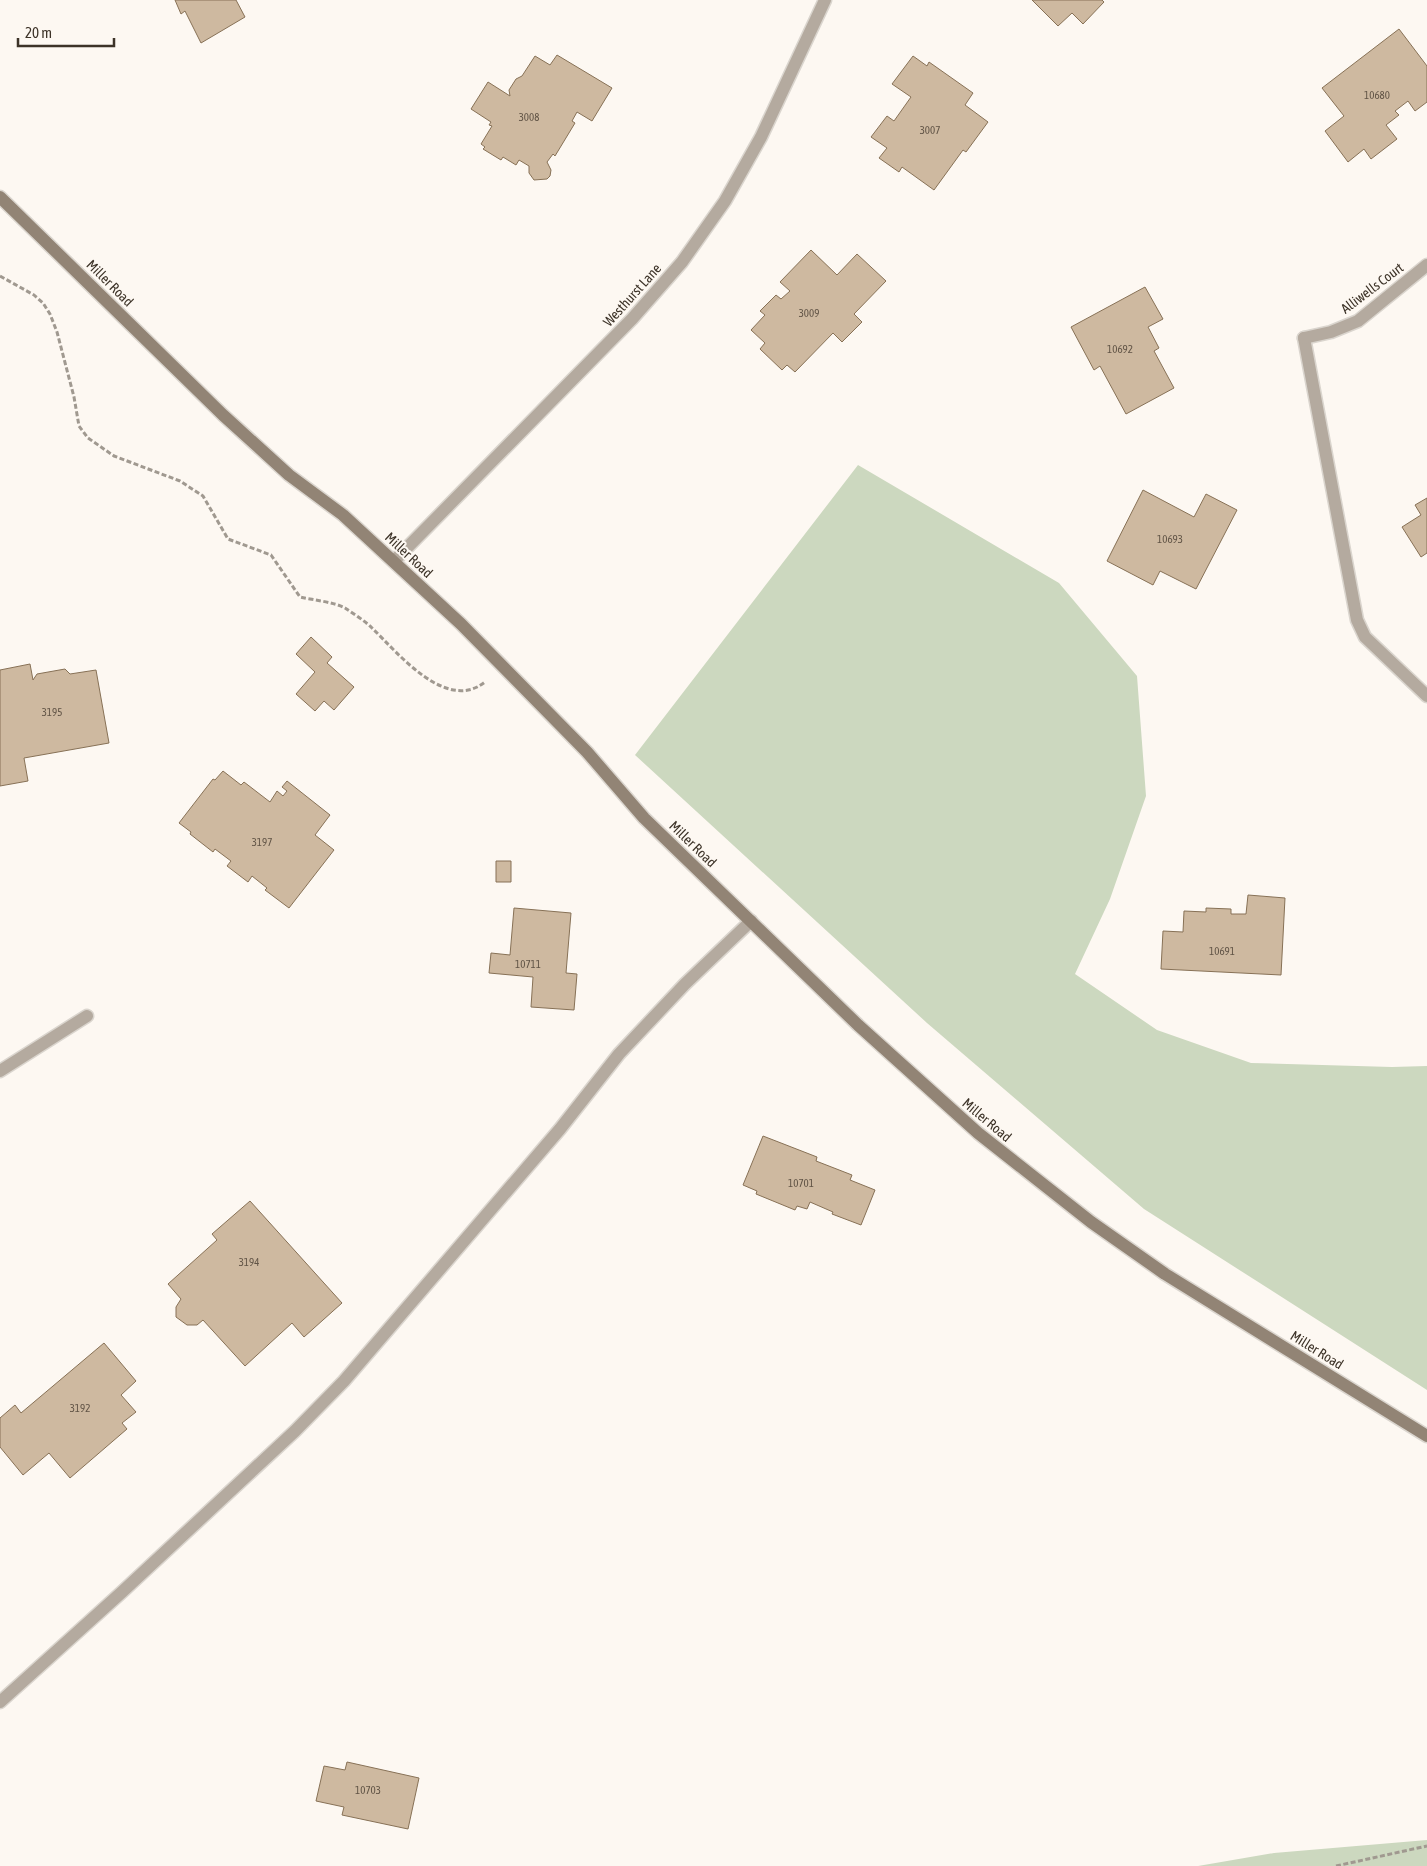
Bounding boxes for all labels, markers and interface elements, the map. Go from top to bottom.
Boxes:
scale bar [18,15,114,47]
text: 20 m [25,24,52,41]
house number: 10680 [1364,89,1390,101]
house number: 3008 [519,111,539,123]
house number: 3007 [920,124,940,136]
street label: Miller Road [83,256,137,310]
street label: Alliwells Court [1338,259,1406,317]
street label: Westhurst Lane [600,260,664,330]
house number: 3009 [799,307,819,319]
house number: 10692 [1107,343,1133,355]
street label: Miller Road [382,529,436,581]
house number: 10693 [1157,533,1183,545]
house number: 3195 [42,706,62,718]
street label: Miller Road [666,818,720,870]
house number: 3197 [252,836,272,848]
house number: 10691 [1209,945,1235,957]
house number: 10711 [515,958,541,970]
street label: Miller Road [959,1095,1015,1145]
house number: 10701 [788,1177,814,1189]
house number: 3194 [239,1256,259,1268]
street label: Miller Road [1288,1328,1346,1372]
house number: 3192 [70,1402,90,1414]
house number: 10703 [355,1784,381,1796]

